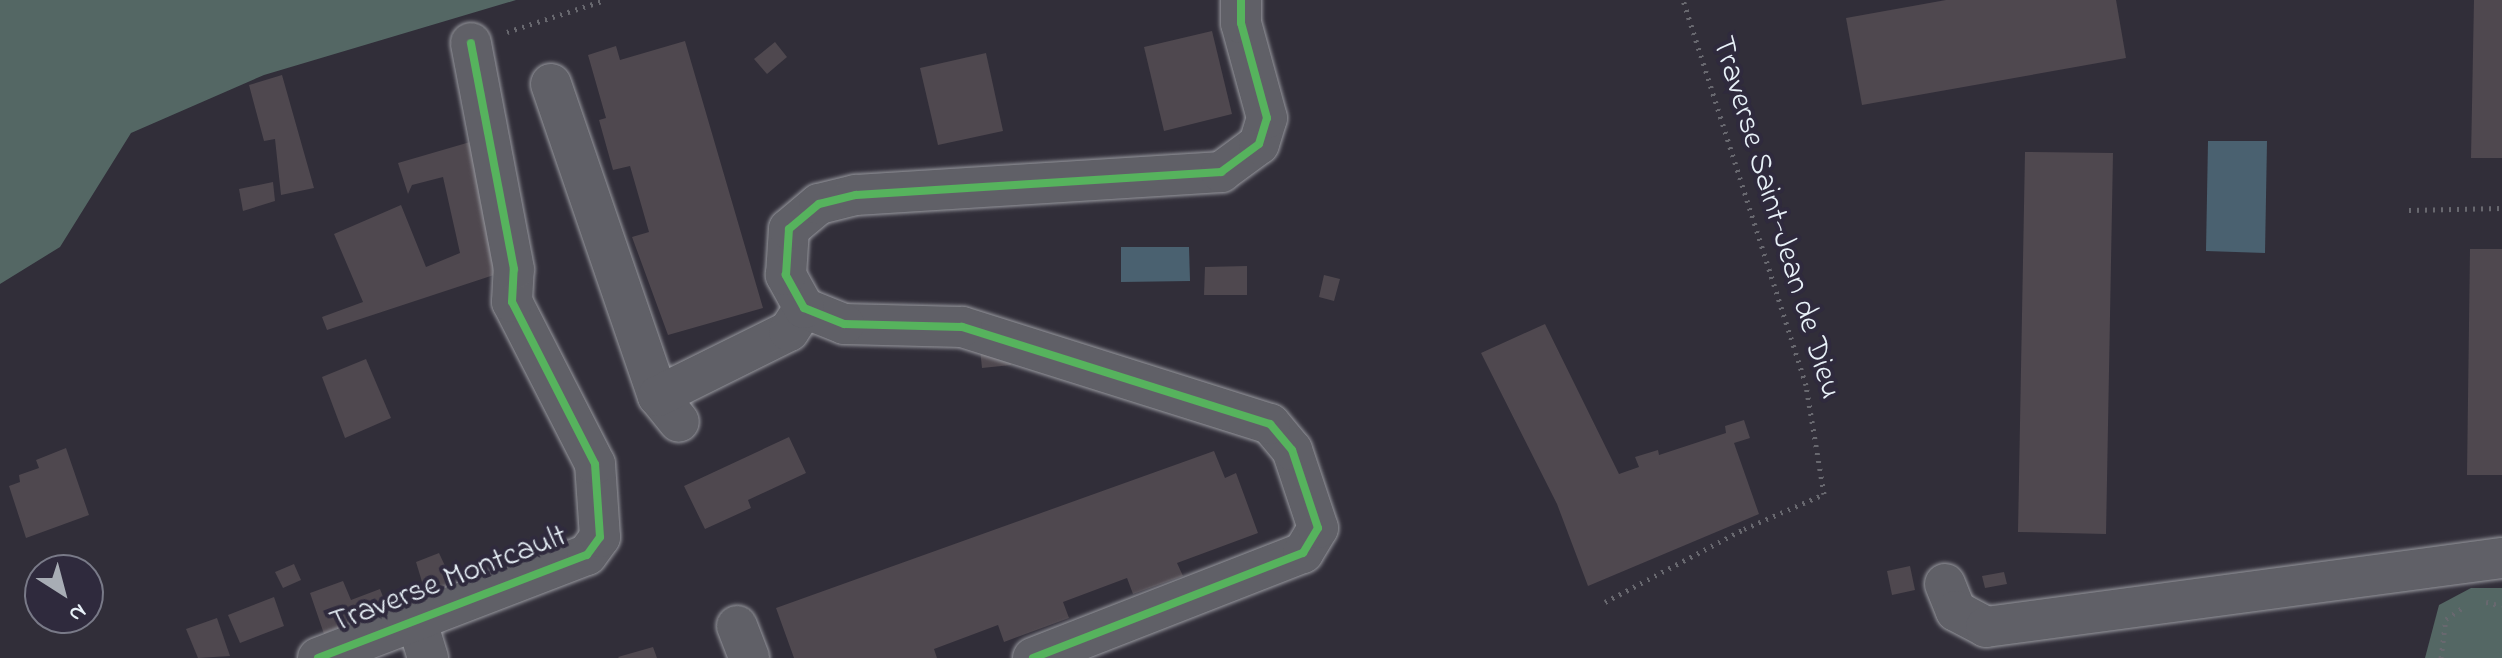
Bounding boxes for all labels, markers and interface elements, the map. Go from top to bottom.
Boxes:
street label: Traverse Saint-Jean de Dieu [1702,32,1848,404]
street label: Traverse Montcault [325,518,573,644]
north arrow [24,554,104,634]
text: N [62,594,92,629]

